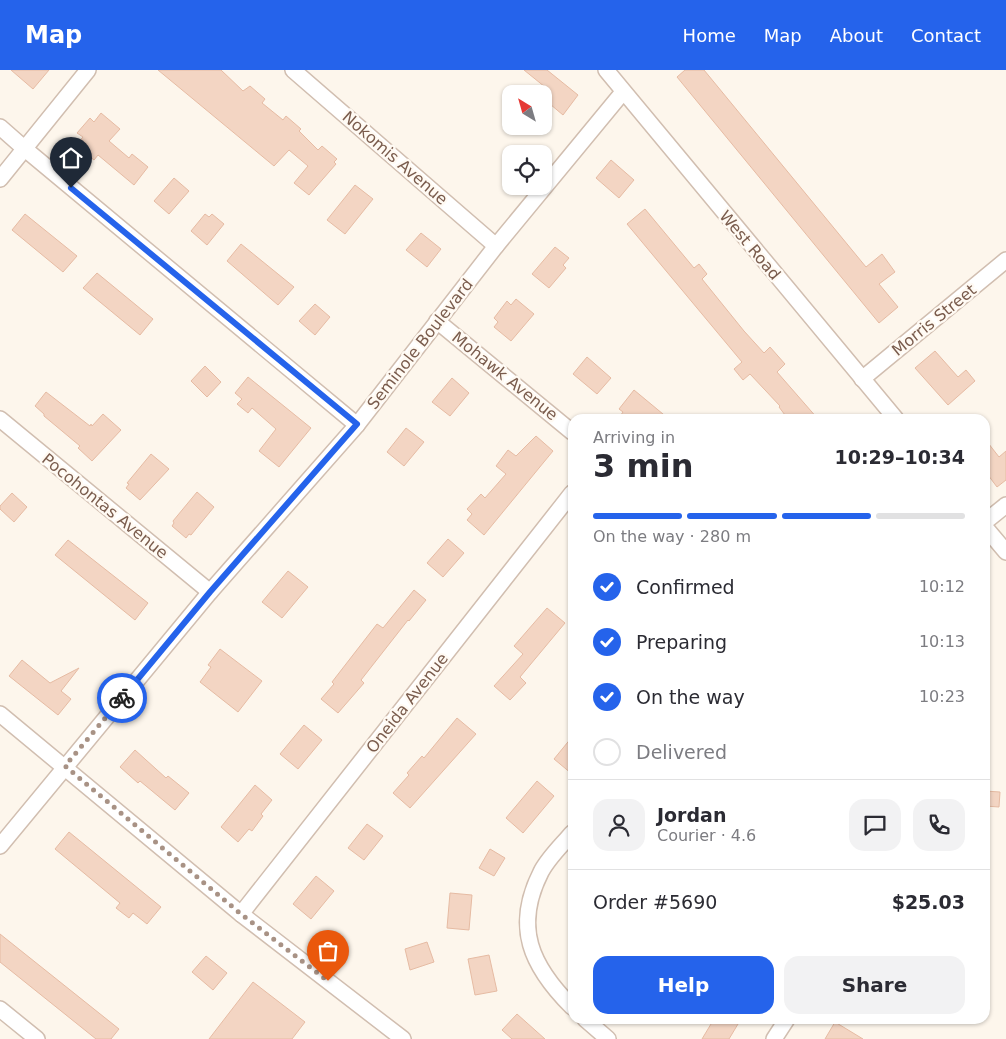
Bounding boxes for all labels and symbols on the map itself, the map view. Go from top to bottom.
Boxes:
north arrow [502,85,552,135]
street label: Nokomis Avenue [339,107,451,209]
pin [50,137,92,188]
street label: West Road [716,206,784,284]
street label: Seminole Boulevard [363,275,477,413]
street label: Morris Street [888,280,980,360]
street label: Mohawk Avenue [448,328,562,424]
street label: Pocohontas Avenue [38,449,172,563]
street label: Oneida Avenue [362,649,452,757]
courier [97,673,147,723]
pin [307,930,349,981]

